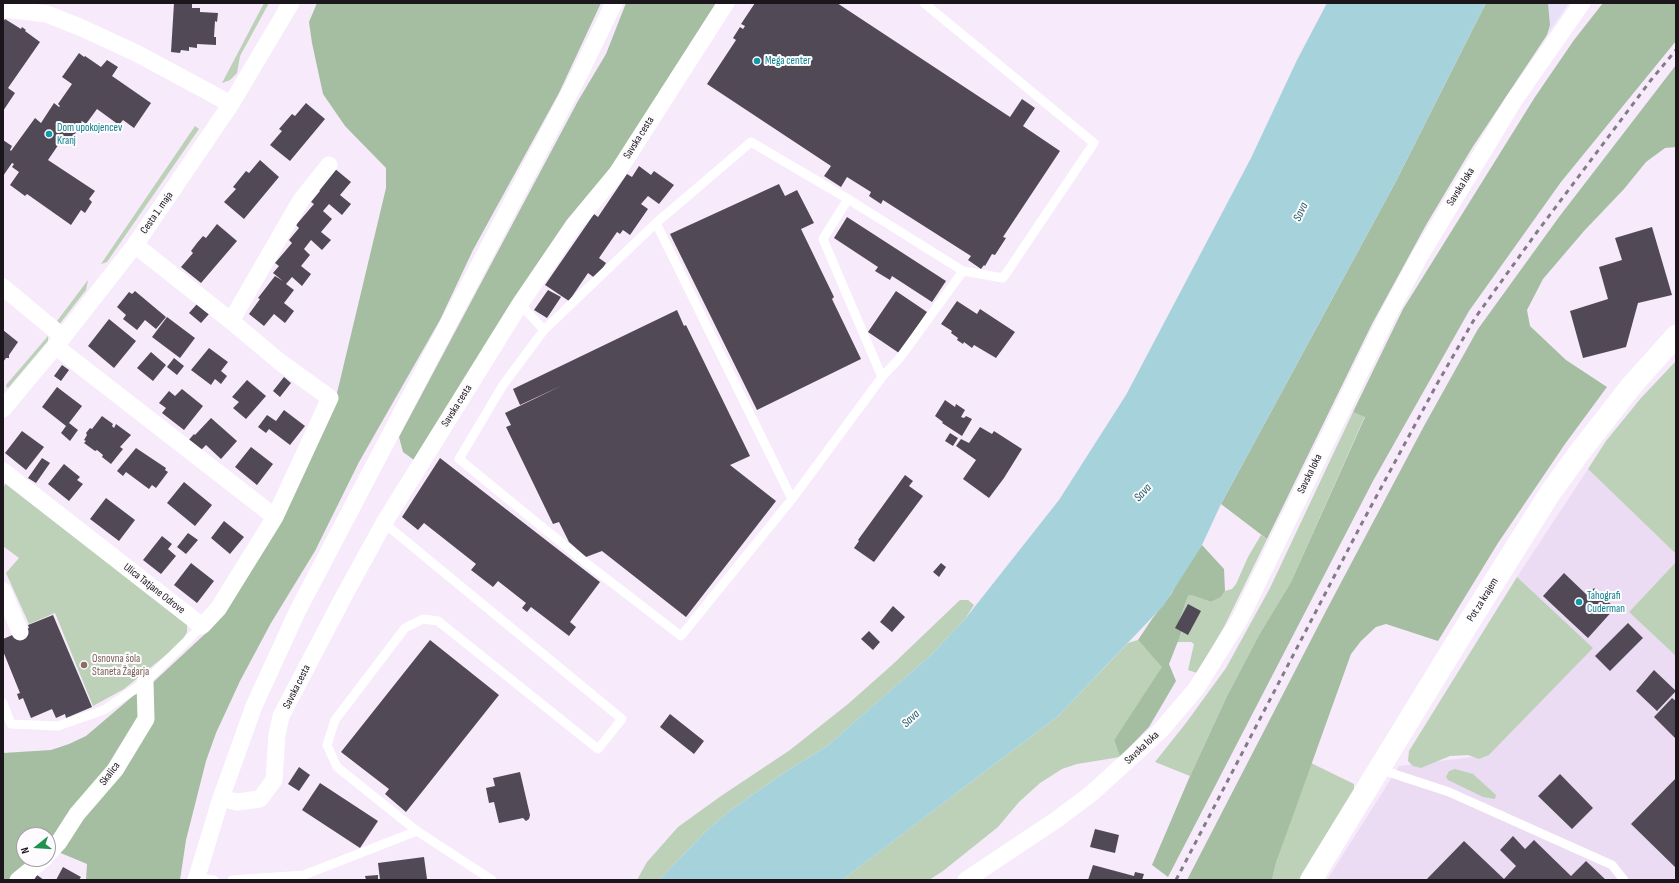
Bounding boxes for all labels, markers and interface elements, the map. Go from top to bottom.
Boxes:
place label: Mega center [765,54,811,68]
marker: Mega center [752,56,762,66]
street label: Savska cesta [621,114,657,162]
place label: Dom upokojencev Kranj [57,121,122,147]
marker: Dom upokojencev Kranj [44,129,54,139]
street label: Savska loka [1444,166,1478,208]
street label: Cesta 1. maja [138,189,176,237]
water label: Sava [1290,200,1312,224]
street label: Savska cesta [439,382,475,430]
street label: Savska loka [1295,452,1325,496]
water label: Sava [1131,481,1155,505]
street label: Ulica Tatjane Odrove [121,561,187,617]
street label: Pot za krajem [1464,576,1502,624]
place label: Tahografi Cuderman [1587,589,1625,615]
marker: Tahografi Cuderman [1574,597,1584,607]
place label: Osnovna šola Staneta Žagarja [92,652,149,678]
marker: Osnovna šola Staneta Žagarja [79,660,89,670]
street label: Savska cesta [280,663,314,711]
water label: Sava [899,707,923,731]
street label: Savska loka [1122,729,1162,767]
street label: Skalica [97,760,123,788]
north arrow [16,827,56,867]
text: N [18,846,32,855]

